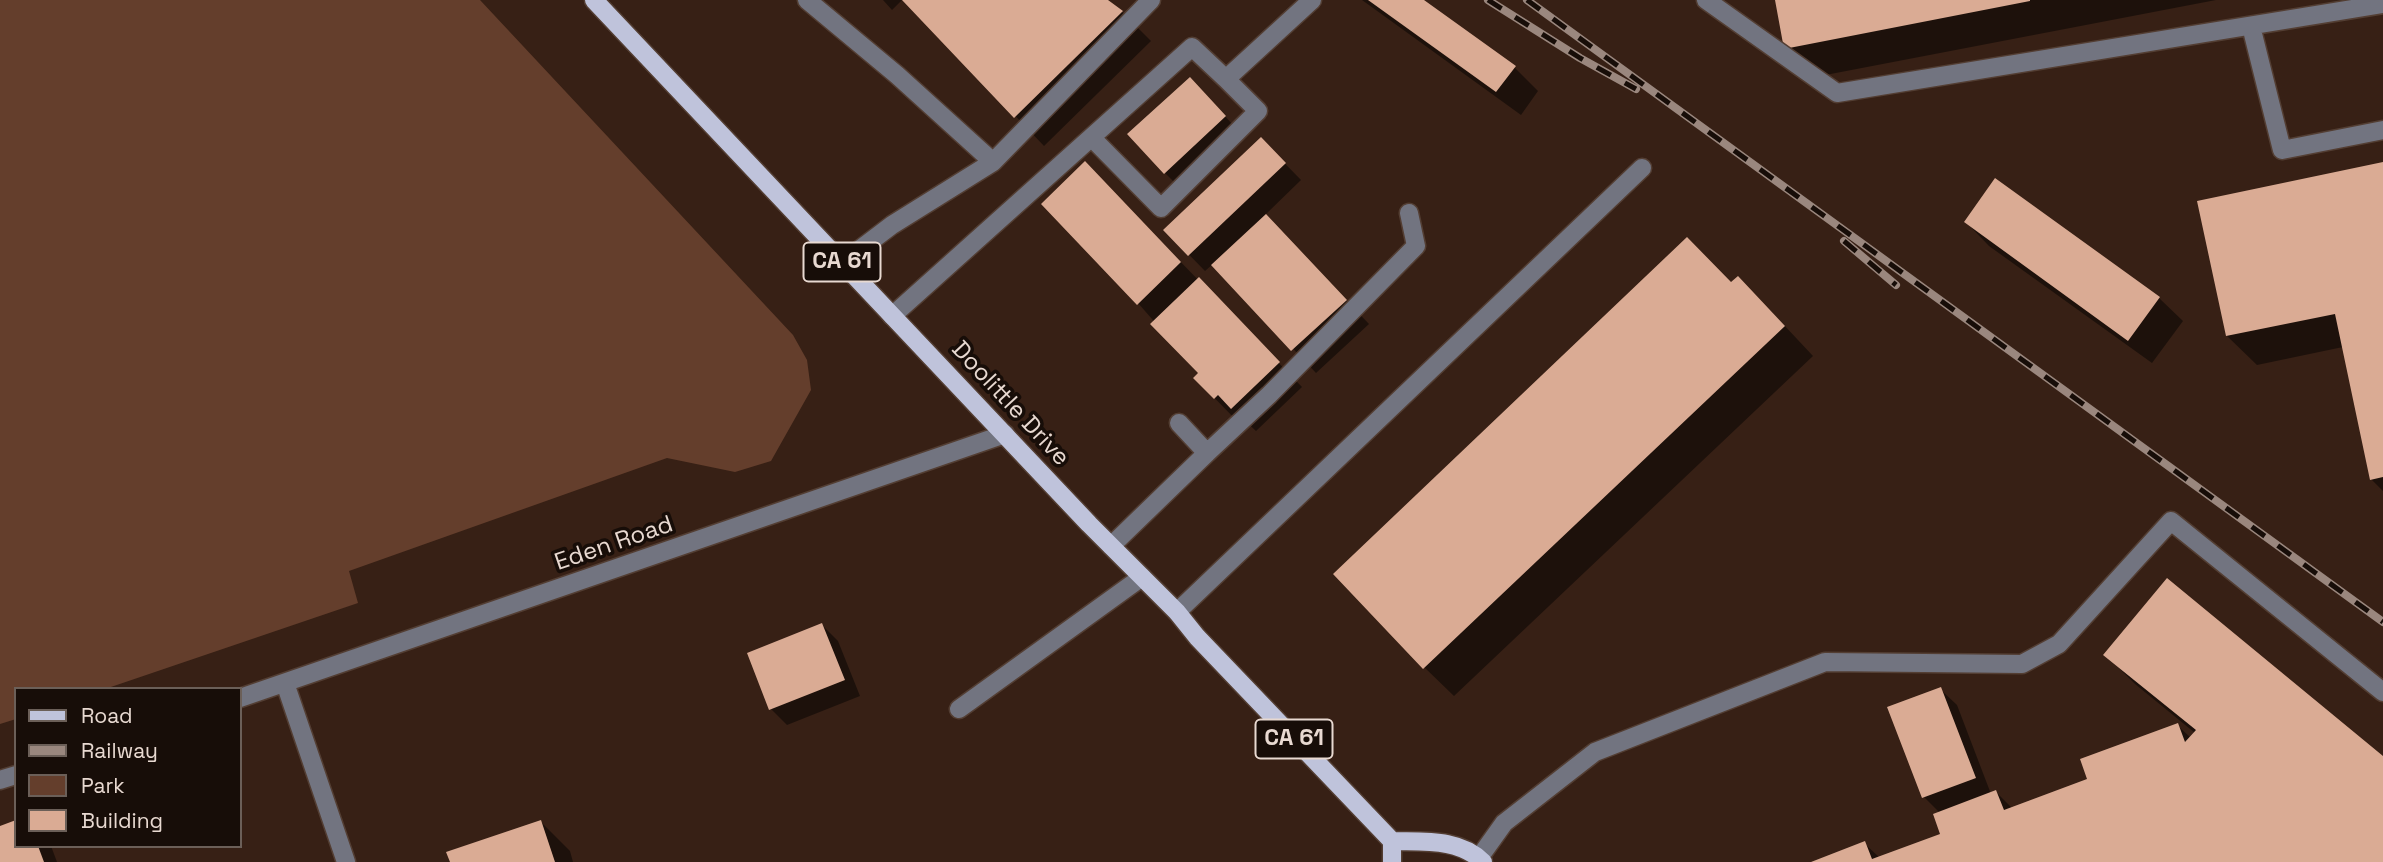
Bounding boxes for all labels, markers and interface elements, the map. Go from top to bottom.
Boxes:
road number: CA 61 [804,243,880,282]
street label: Doolittle Drive [945,336,1075,472]
street label: Eden Road [551,510,677,578]
legend [14,687,242,848]
text: Road [81,702,133,729]
road number: CA 61 [1256,720,1332,758]
text: Railway [81,737,158,764]
text: Park [81,772,125,799]
text: Building [81,807,163,834]

